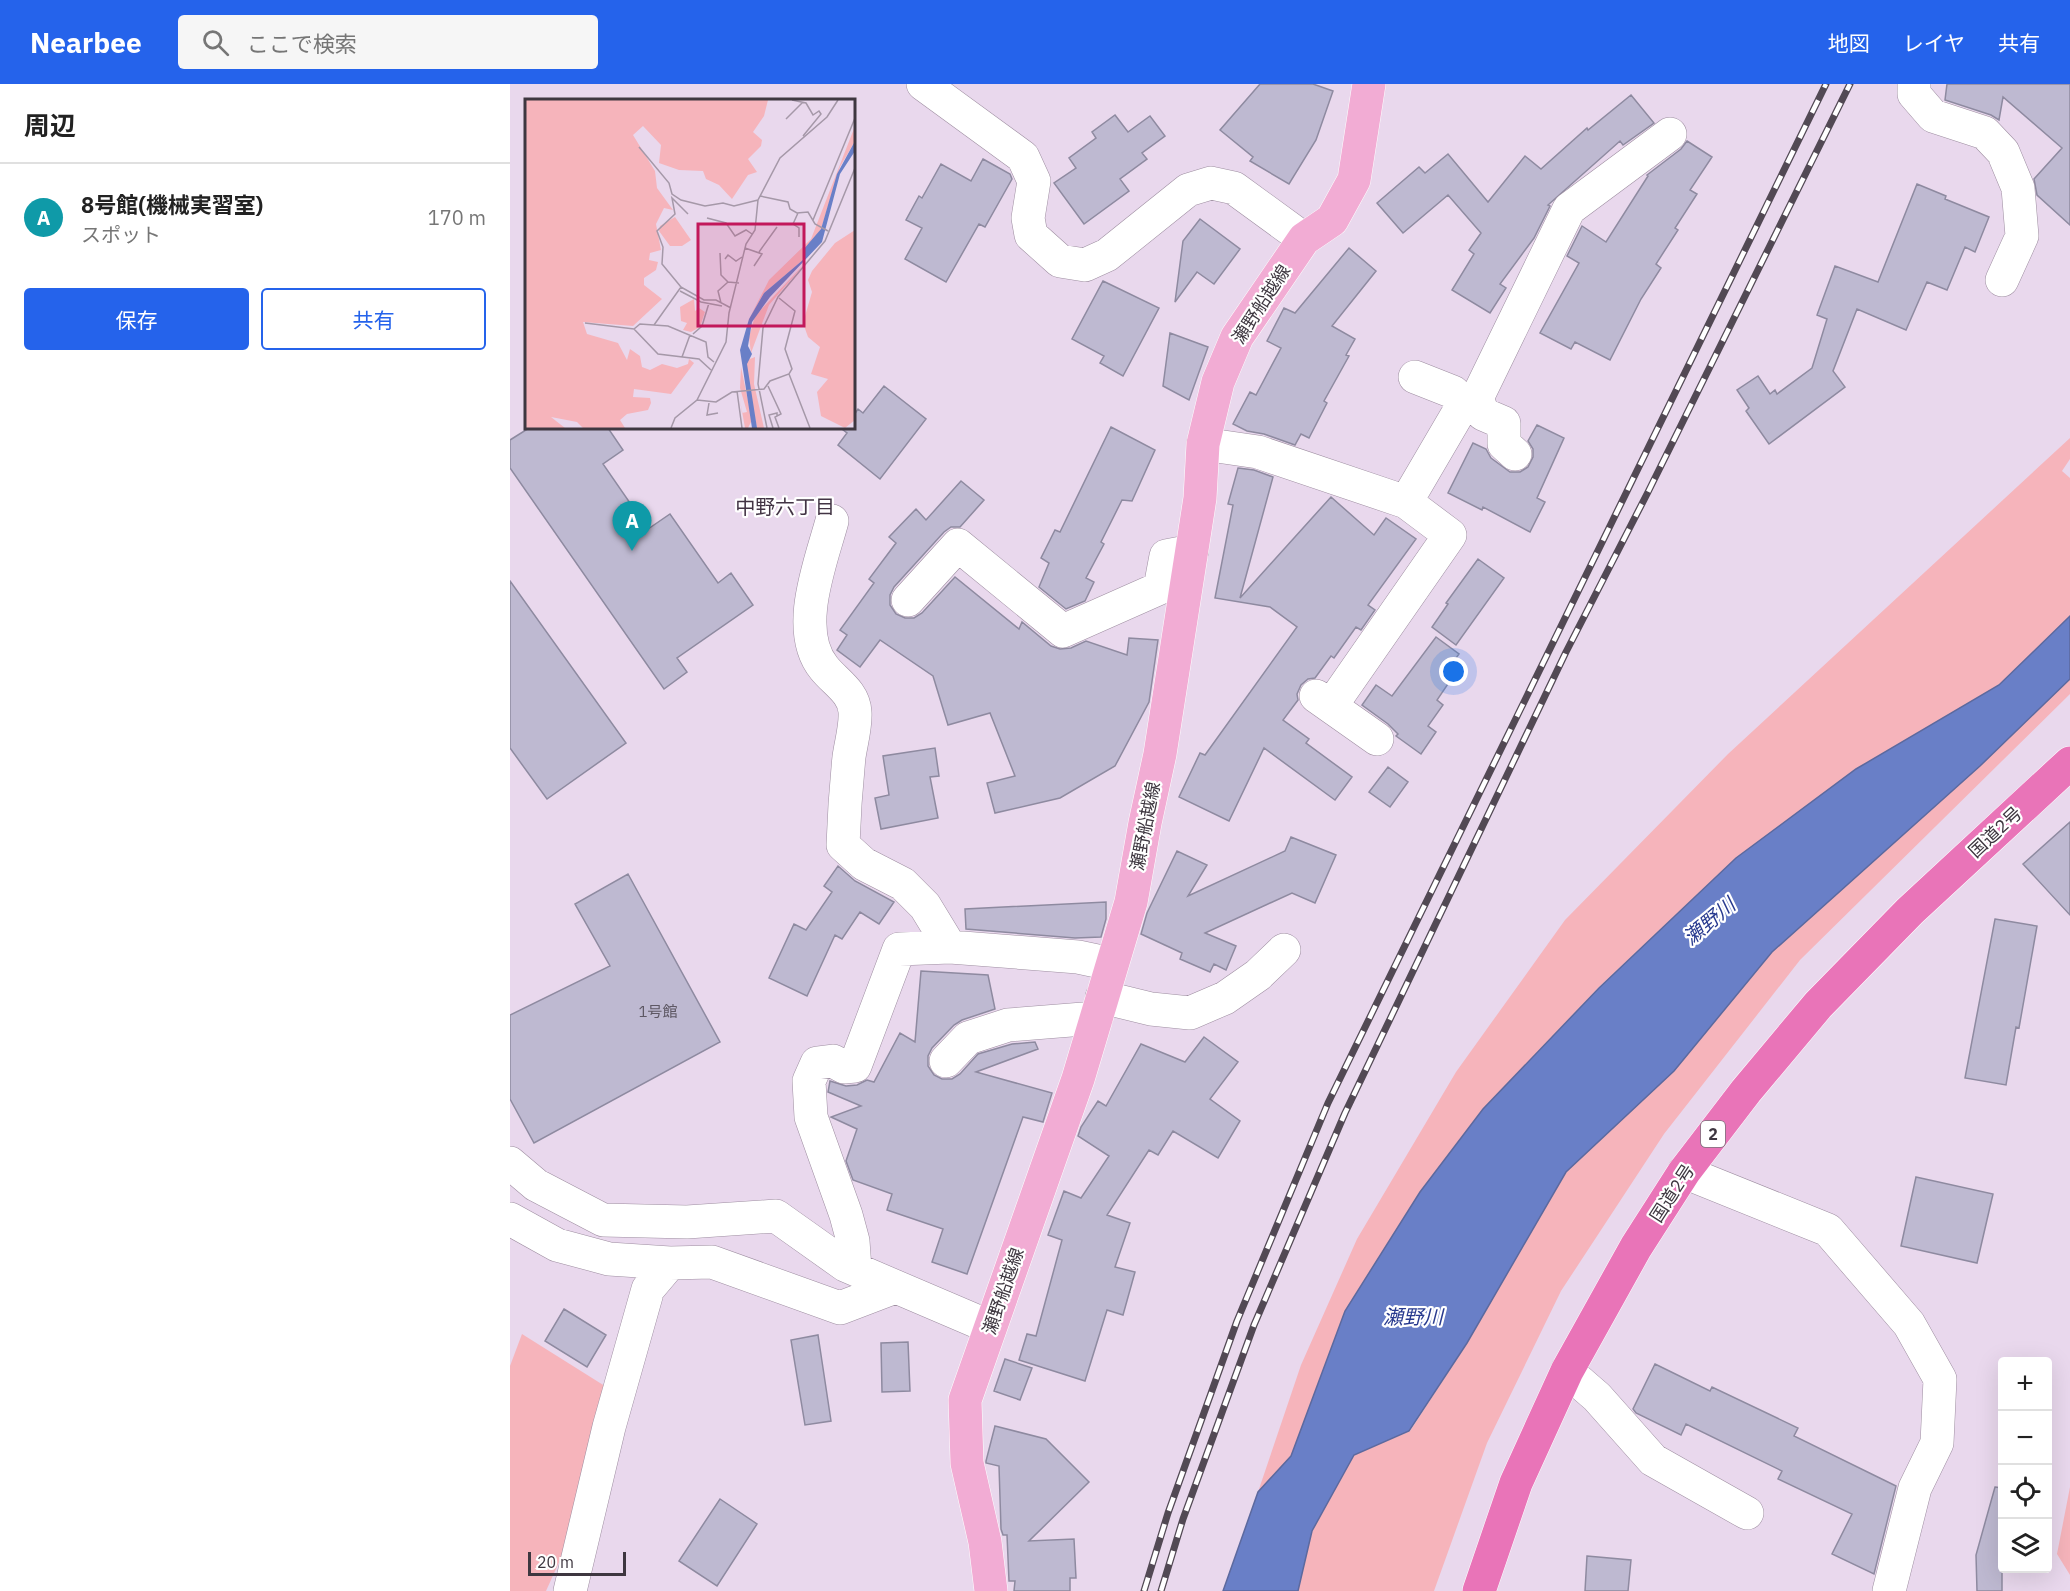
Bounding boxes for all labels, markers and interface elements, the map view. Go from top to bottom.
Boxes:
search box [178,15,598,69]
text: Nearbee [30,24,142,61]
icon: search [199,26,232,59]
text: ここで検索 [247,29,357,58]
text: 地図 [1828,29,1870,57]
text: レイヤ [1903,29,1965,57]
text: 共有 [1998,29,2040,57]
inset map [525,99,855,429]
text: 周辺 [24,108,76,142]
text: 8号館(機械実習室) [81,190,263,219]
text: A [37,204,50,231]
text: 170 m [428,204,486,231]
text: スポット [81,221,161,248]
street label: 瀬野船越線 [1227,260,1295,348]
button: 保存 [24,288,249,350]
button: 共有 [261,288,486,350]
district label: 中野六丁目 [735,493,835,520]
pin: A [612,502,652,551]
your location [1439,657,1468,686]
street label: 瀬野船越線 [1125,780,1165,872]
street label: 国道2号 [1963,801,2027,863]
water label: 瀬野川 [1677,890,1742,951]
house number: 1号館 [638,1002,678,1021]
road number: 2 [1701,1121,1725,1147]
street label: 国道2号 [1645,1160,1699,1226]
street label: 瀬野船越線 [977,1245,1029,1337]
water label: 瀬野川 [1383,1303,1445,1330]
map controls [1998,1357,2052,1573]
button: + [1998,1357,2052,1411]
button: − [1998,1411,2052,1465]
button: locate [1998,1465,2052,1519]
button: layers [1998,1519,2052,1573]
scale bar [528,1549,626,1576]
text: 20 m [537,1552,574,1572]

